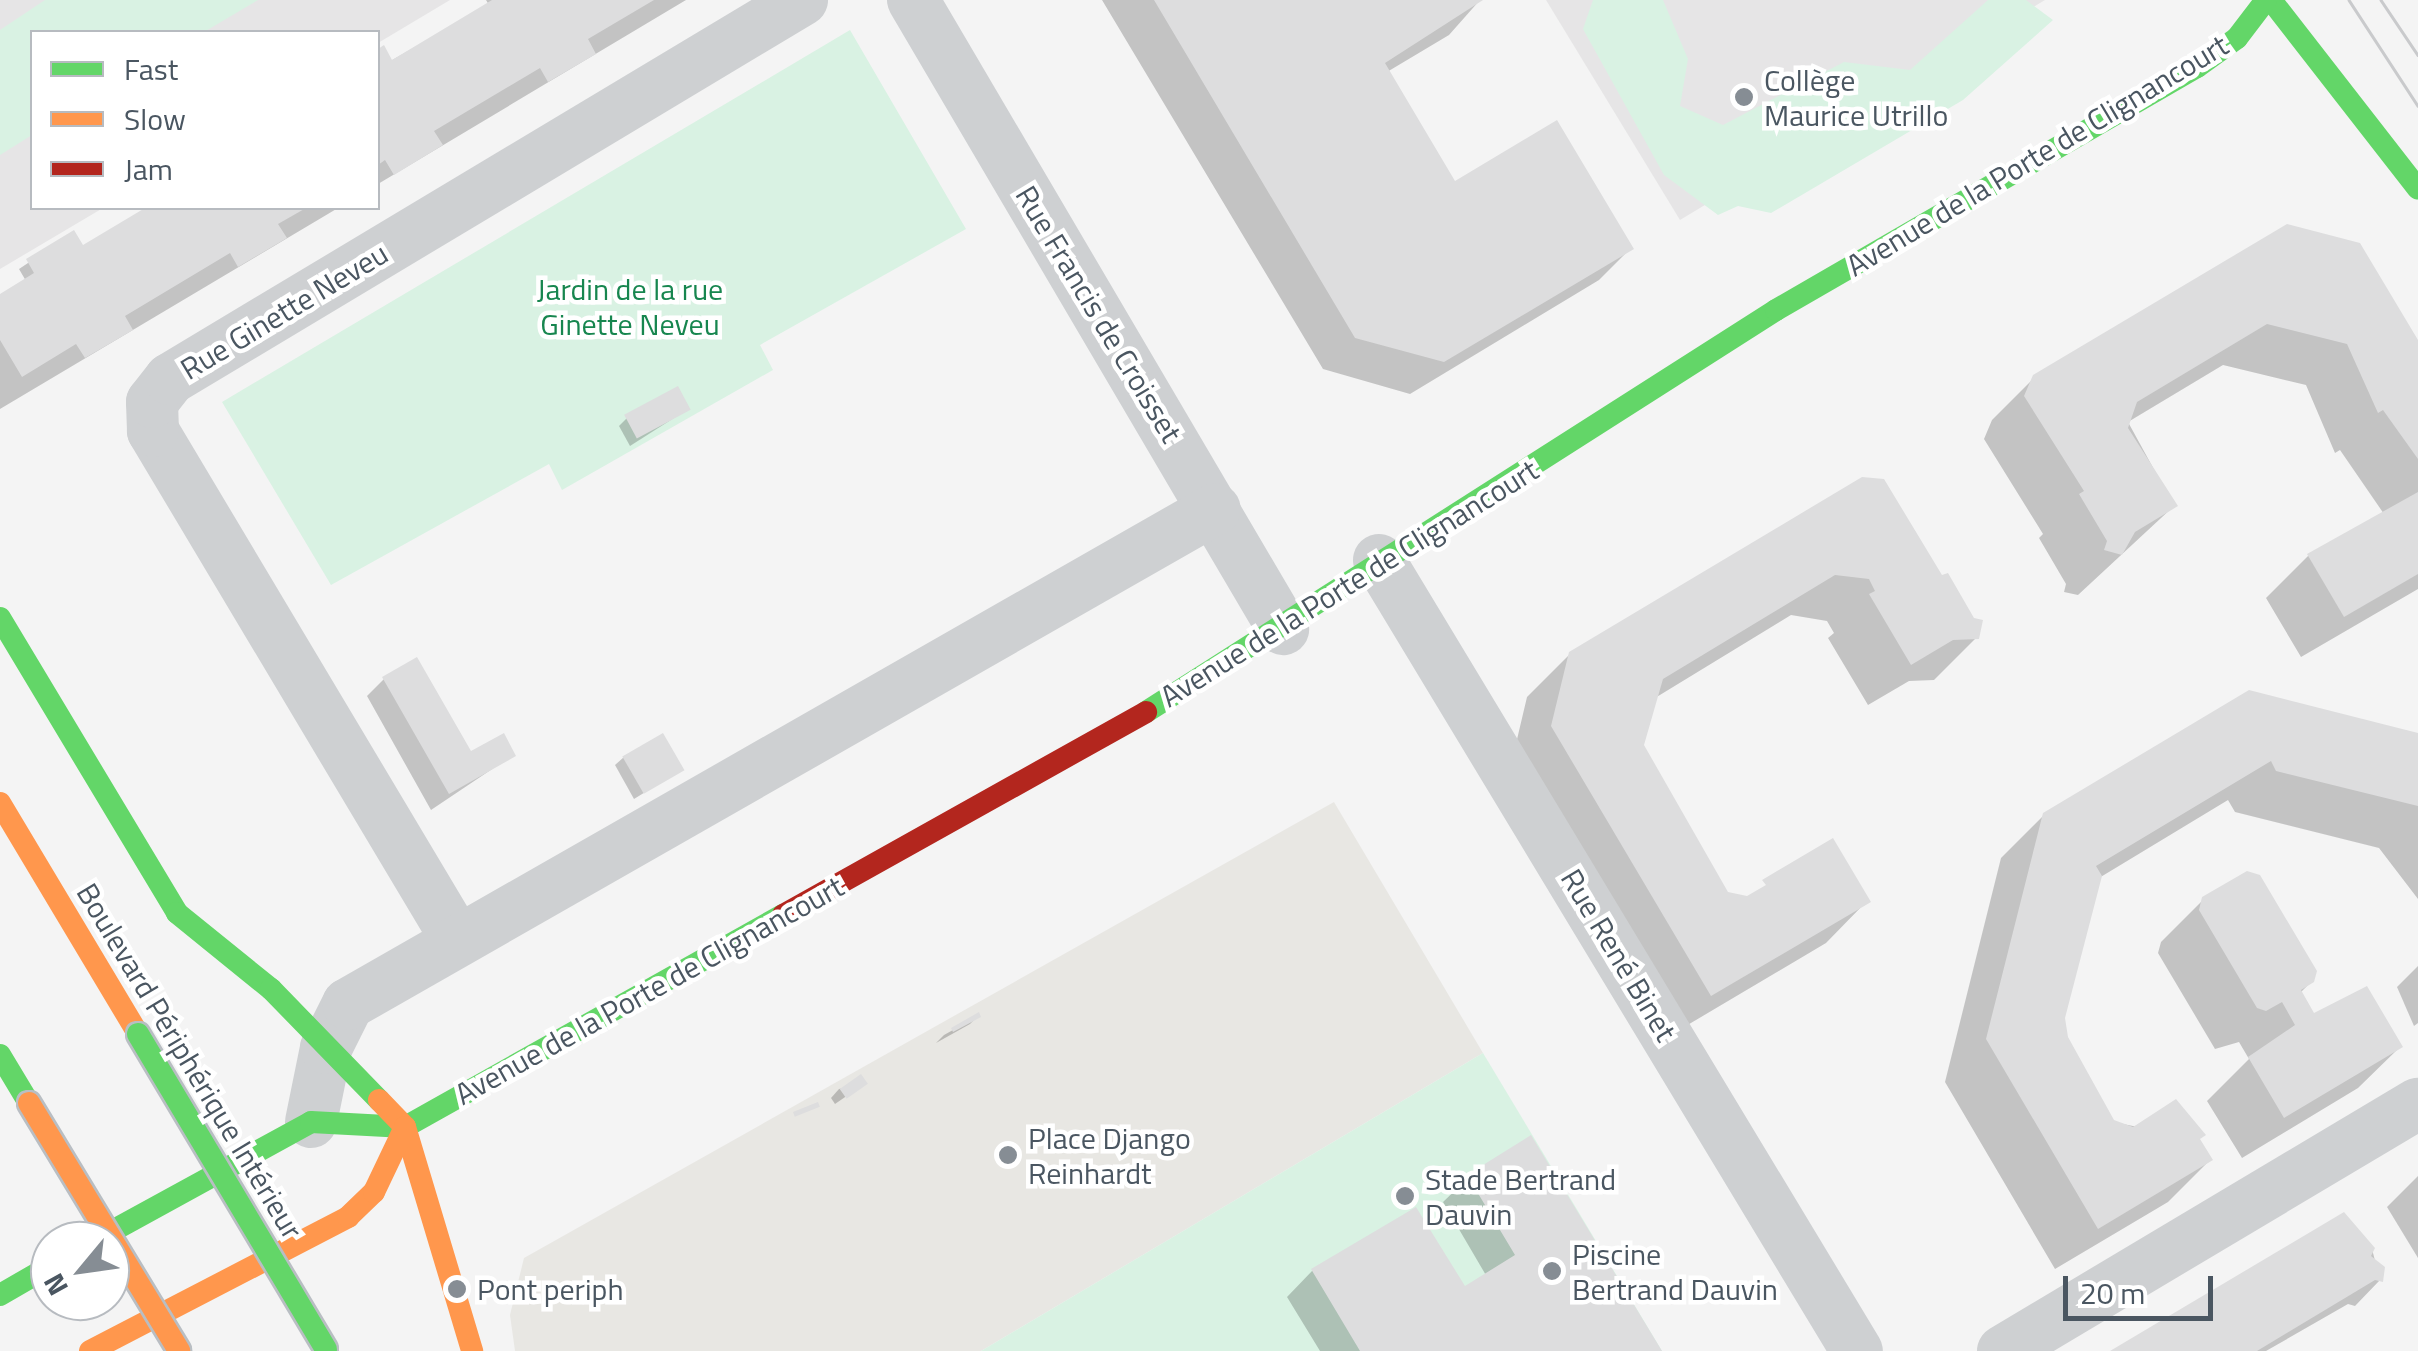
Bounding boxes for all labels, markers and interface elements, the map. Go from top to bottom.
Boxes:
street label: Avenue de la Porte de Clignancourt [1840,27,2234,283]
legend [30,30,380,210]
text: Fast [124,46,178,92]
place label: Collège Maurice Utrillo [1764,62,1948,132]
marker: Collège Maurice Utrillo [1733,86,1755,108]
text: Slow [124,96,186,142]
text: Jam [124,146,173,192]
street label: Rue Francis de Croisset [1008,179,1190,449]
street label: Rue Ginette Neveu [174,235,394,387]
park label: Jardin de la rue Ginette Neveu [537,271,723,342]
street label: Avenue de la Porte de Clignancourt [1154,452,1544,714]
street label: Rue René Binet [1554,863,1684,1047]
street label: Avenue de la Porte de Clignancourt [449,868,849,1112]
street label: Boulevard Périphérique Intérieur [69,877,311,1245]
place label: Place Django Reinhardt [1028,1120,1191,1190]
marker: Place Django Reinhardt [997,1144,1019,1166]
place label: Stade Bertrand Dauvin [1425,1161,1616,1232]
marker: Stade Bertrand Dauvin [1394,1185,1416,1207]
north arrow [30,1221,130,1321]
place label: Piscine Bertrand Dauvin [1572,1236,1778,1306]
scale bar [2068,1256,2218,1318]
marker: Piscine Bertrand Dauvin [1541,1260,1563,1282]
text: N [32,1266,79,1304]
text: 20 m [2080,1270,2145,1316]
place label: Pont periph [477,1271,623,1307]
marker: Pont periph [446,1278,468,1300]

